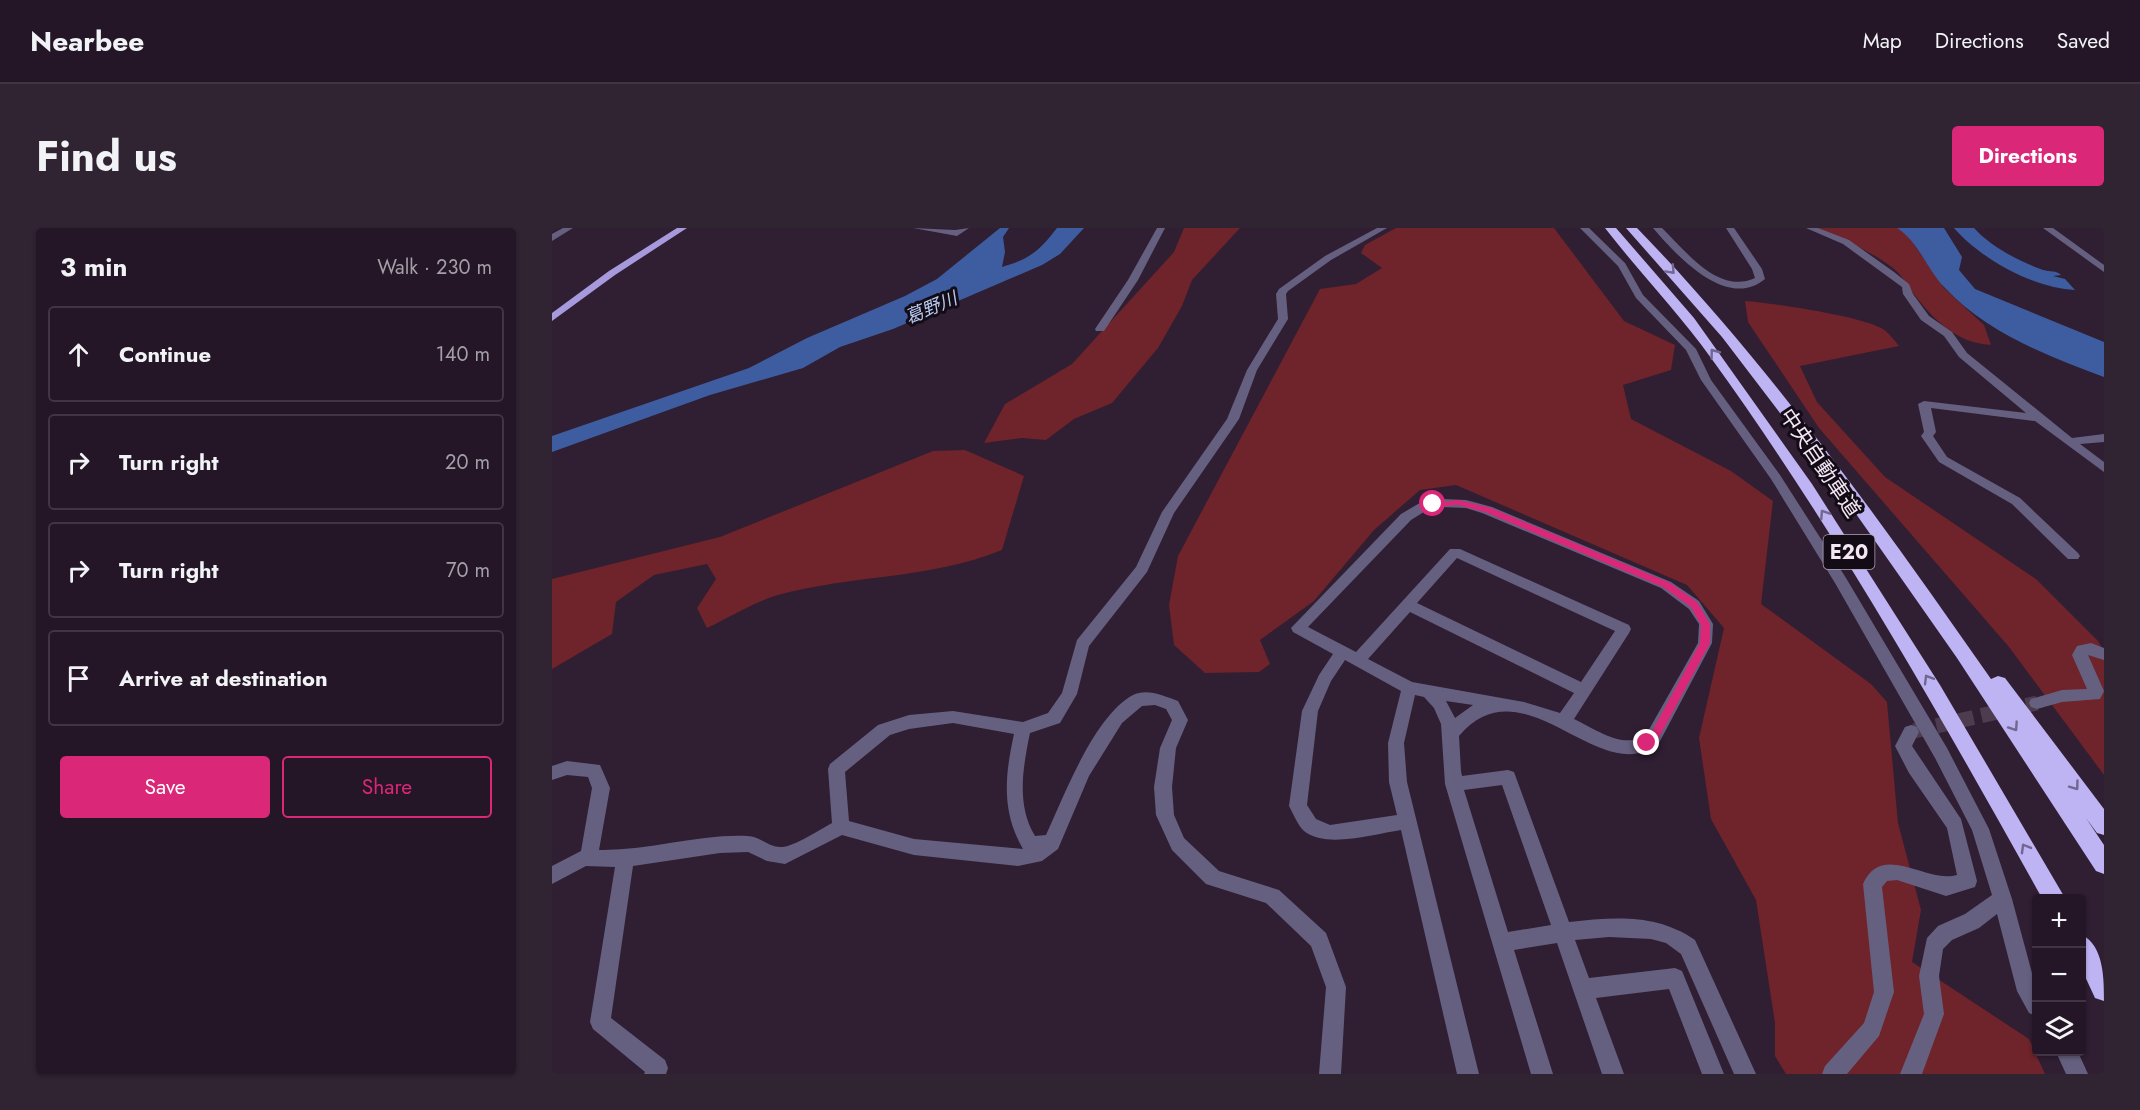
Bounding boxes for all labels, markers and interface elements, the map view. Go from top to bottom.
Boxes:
text: Nearbee [30,21,144,62]
text: Map [1863,26,1902,56]
text: Directions [1935,26,2024,56]
text: Saved [2057,26,2110,56]
text: Find us [36,126,177,187]
button: Directions [1952,126,2104,186]
text: 3 min [60,248,127,286]
text: Walk · 230 m [377,253,492,282]
one-way arrow [1664,264,1675,274]
water label: 葛野川 [901,285,963,331]
icon: ahead [62,338,95,371]
text: Continue [119,338,211,370]
text: 140 m [436,340,490,369]
one-way arrow [1710,349,1721,360]
street label: 中央自動車道 [1772,402,1868,524]
icon: right [62,446,95,479]
text: Turn right [119,446,219,478]
text: 20 m [445,448,490,477]
route start [1419,490,1445,516]
one-way arrow [1820,510,1831,521]
road number: E20 [1824,535,1874,569]
icon: right [62,554,95,587]
text: Turn right [119,554,219,586]
text: 70 m [446,556,490,585]
icon: arrive [62,662,95,695]
text: Arrive at destination [119,662,328,694]
one-way arrow [1923,675,1935,685]
one-way arrow [2007,720,2018,731]
route end [1633,729,1659,755]
button: Save [60,756,270,818]
button: Share [282,756,492,818]
one-way arrow [2067,780,2078,791]
one-way arrow [2021,844,2033,854]
map controls [2032,894,2086,1056]
button: + [2032,894,2086,948]
button: − [2032,948,2086,1002]
button: layers [2032,1002,2086,1056]

